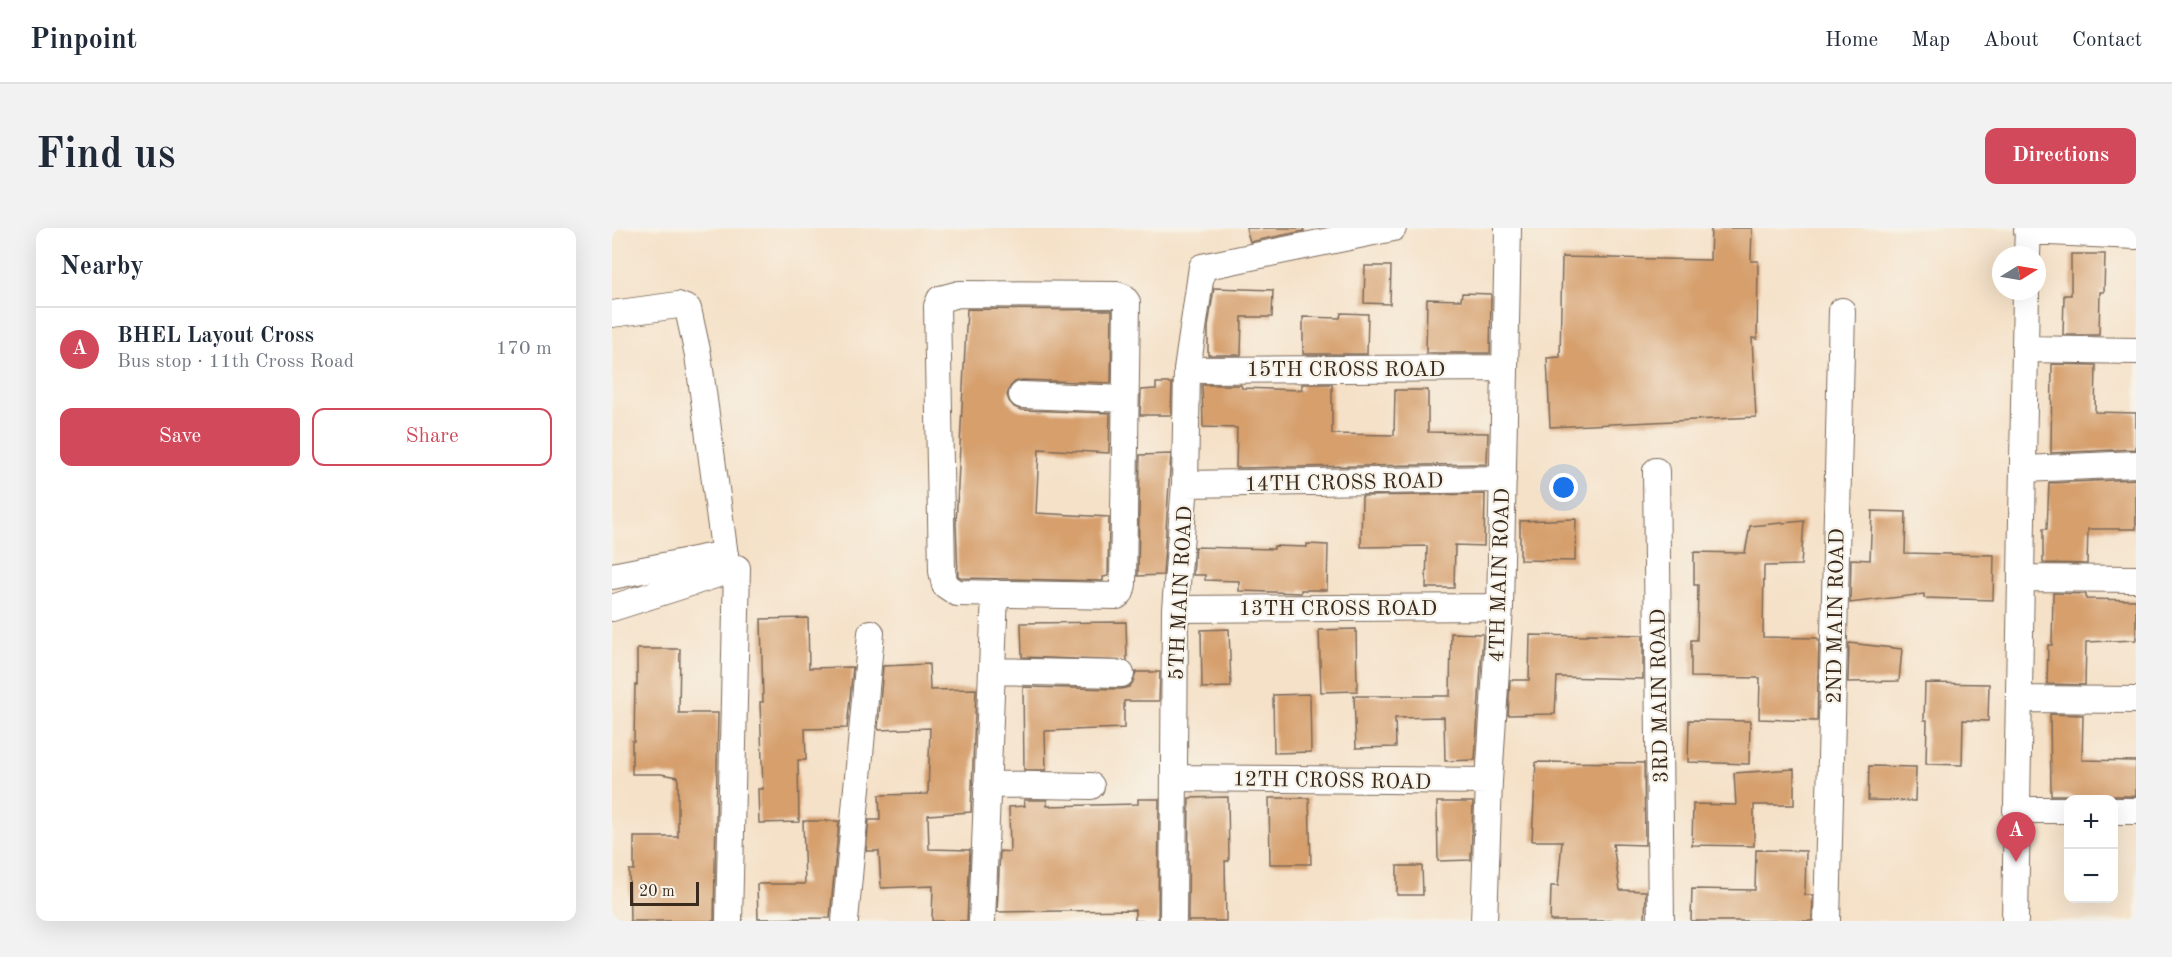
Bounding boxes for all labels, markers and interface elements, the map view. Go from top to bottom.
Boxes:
text: Pinpoint [30,27,137,55]
text: Home [1825,30,1878,51]
text: Map [1911,30,1950,51]
text: About [1983,30,2039,51]
text: Contact [2072,30,2142,51]
button: Directions [1985,128,2136,184]
text: Find us [36,135,175,177]
north arrow [1992,246,2046,300]
text: Nearby [60,254,144,280]
text: BHEL Layout Cross [117,325,314,347]
text: A [72,339,87,359]
text: 170 m [496,339,552,359]
text: Bus stop · 11th Cross Road [117,352,354,372]
street label: 15TH CROSS ROAD [1247,360,1445,381]
button: Save [60,408,300,466]
button: Share [312,408,552,466]
street label: 14TH CROSS ROAD [1245,471,1443,496]
your location [1549,473,1578,502]
street label: 4TH MAIN ROAD [1487,488,1514,663]
street label: 5TH MAIN ROAD [1166,505,1197,681]
street label: 2ND MAIN ROAD [1824,528,1849,704]
street label: 13TH CROSS ROAD [1239,599,1437,620]
street label: 3RD MAIN ROAD [1648,609,1673,783]
street label: 12TH CROSS ROAD [1233,769,1431,794]
map controls [2064,795,2118,903]
button: + [2064,795,2118,849]
pin: A [1996,812,2036,862]
button: − [2064,849,2118,903]
scale bar [630,879,699,906]
text: 20 m [639,884,675,900]

